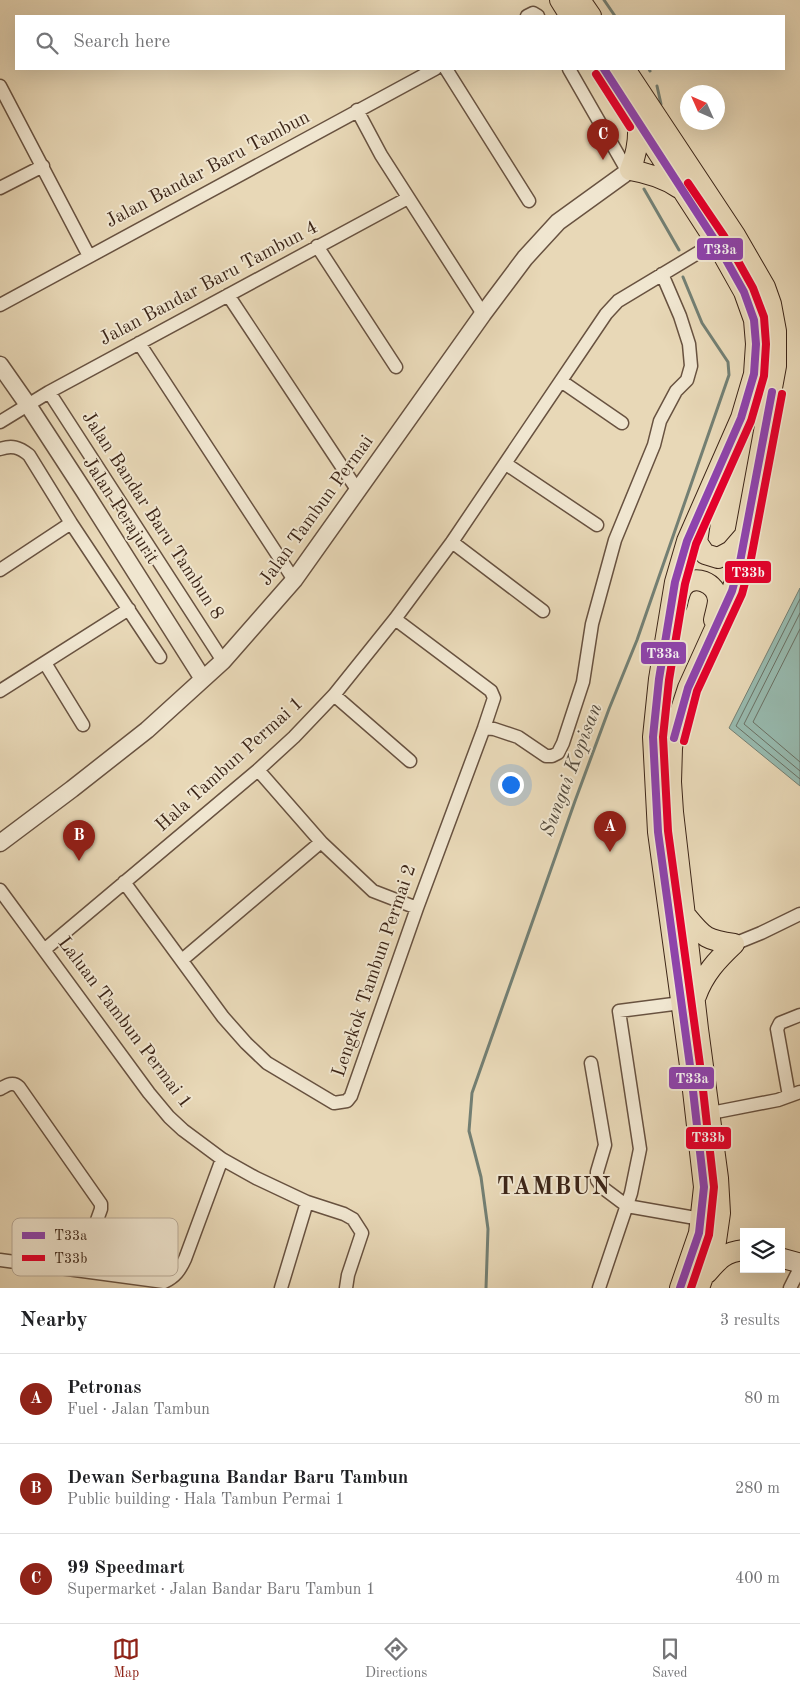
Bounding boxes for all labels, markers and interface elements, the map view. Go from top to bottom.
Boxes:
search box [15,15,785,70]
icon: search [33,29,61,57]
text: Search here [73,33,170,52]
north arrow [680,85,725,130]
street label: Jalan Bandar Baru Tambun [103,108,313,232]
pin: C [587,119,619,160]
street label: Jalan Bandar Baru Tambun 4 [97,218,321,350]
line badge: T33a [696,237,744,261]
text: T33a [703,243,737,257]
street label: Jalan Bandar Baru Tambun 8 [78,408,226,624]
street label: Jalan Tambun Permai [256,432,378,590]
street label: Jalan Perajurit [78,454,162,568]
line badge: T33b [724,560,772,584]
text: T33b [731,566,765,580]
line badge: T33a [640,641,687,665]
text: T33a [646,647,680,661]
street label: Hala Tambun Permai 1 [153,694,307,836]
water label: Sungai Kopisan [538,701,606,839]
your location [498,772,524,798]
pin: A [594,811,626,852]
pin: B [63,820,95,861]
street label: Lengkok Tambun Permai 2 [330,862,420,1080]
street label: Laluan Tambun Permai 1 [53,934,195,1112]
line badge: T33a [668,1066,715,1090]
text: T33a [675,1072,709,1086]
line badge: T33b [685,1126,732,1150]
text: T33b [691,1131,725,1145]
district label: TAMBUN [497,1176,611,1200]
legend [12,1218,178,1276]
map controls [740,1228,785,1273]
button: layers [740,1228,785,1273]
text: T33a [54,1229,87,1243]
text: T33b [54,1252,87,1266]
text: Nearby [20,1310,88,1331]
text: 3 results [720,1313,780,1329]
text: Petronas [67,1379,141,1398]
text: A [30,1391,42,1407]
text: 80 m [744,1391,780,1407]
text: Fuel · Jalan Tambun [67,1402,210,1418]
text: Dewan Serbaguna Bandar Baru Tambun [67,1469,408,1488]
text: B [30,1481,42,1497]
text: 280 m [735,1481,780,1497]
text: Public building · Hala Tambun Permai 1 [67,1492,344,1508]
text: 99 Speedmart [67,1559,185,1578]
text: C [31,1571,41,1587]
text: 400 m [735,1571,780,1587]
text: Supermarket · Jalan Bandar Baru Tambun 1 [67,1582,375,1598]
tab: Map [112,1635,140,1682]
tab: Directions [365,1635,427,1682]
tab: Saved [652,1635,688,1682]

